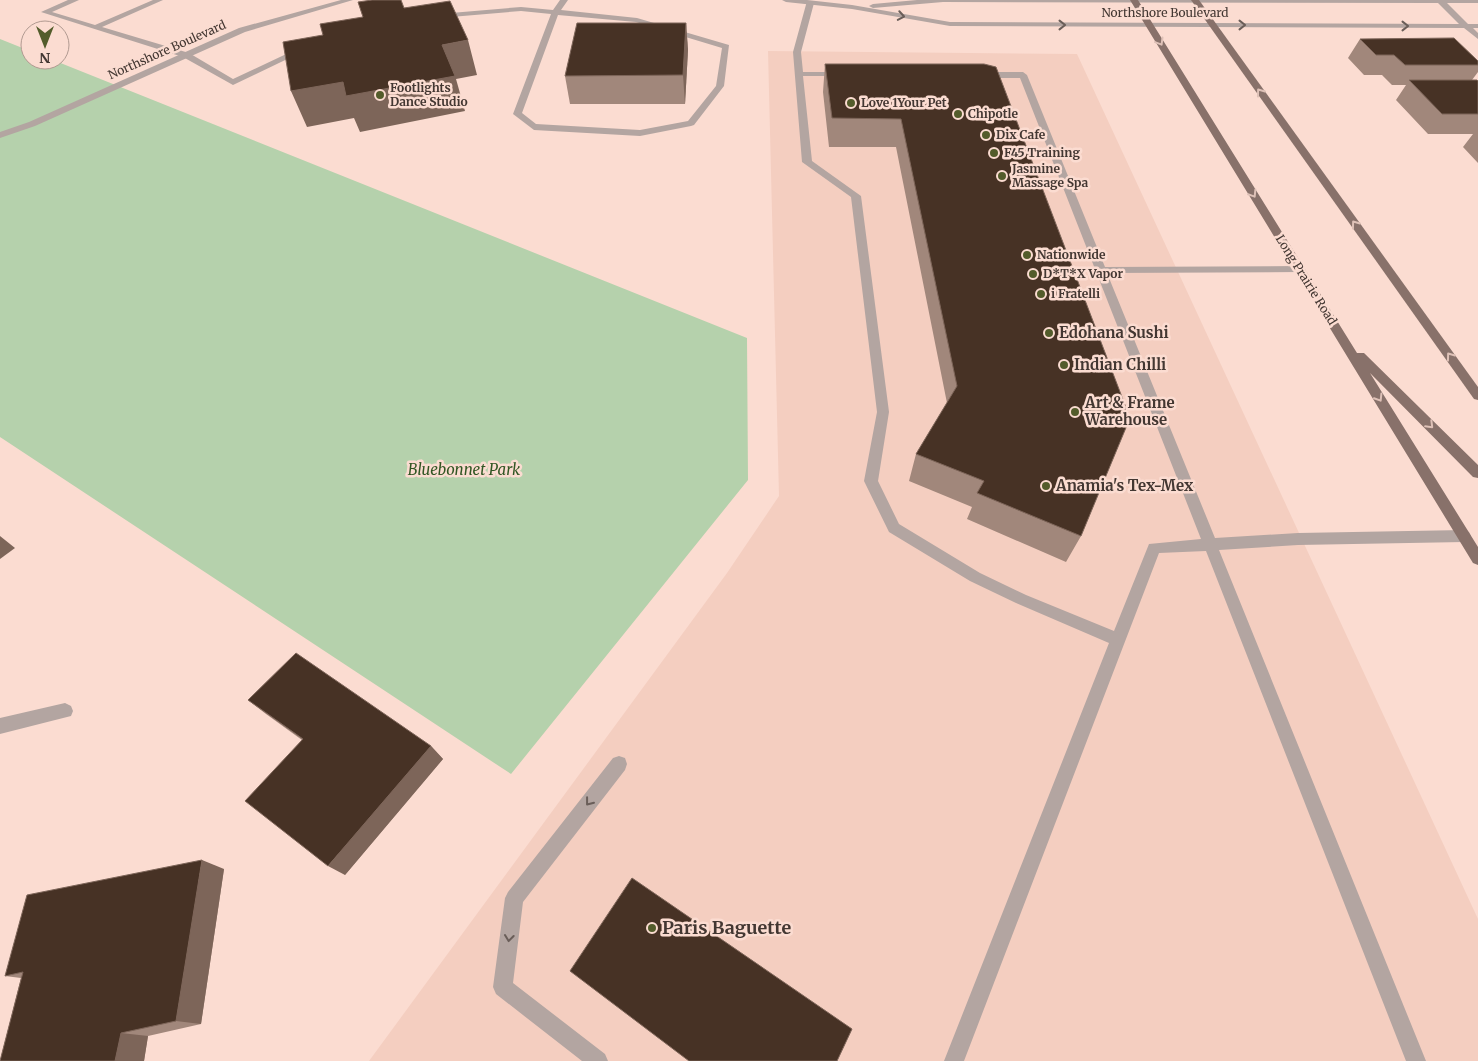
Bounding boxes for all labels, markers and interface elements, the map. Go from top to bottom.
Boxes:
street label: Northshore Boulevard [1101,5,1229,20]
one-way arrow [896,10,905,20]
street label: Northshore Boulevard [106,17,228,82]
north arrow [20,20,70,70]
one-way arrow [1059,20,1067,30]
one-way arrow [1239,20,1247,30]
one-way arrow [1402,21,1409,31]
one-way arrow [1153,37,1163,46]
text: N [39,49,51,67]
place label: Footlights Dance Studio [390,80,468,109]
marker: Footlights Dance Studio [374,89,386,101]
one-way arrow [1258,89,1266,98]
place label: Love 1Your Pet [861,95,947,110]
marker: Love 1Your Pet [845,97,857,109]
place label: Chipotle [968,106,1018,121]
marker: Chipotle [952,108,964,120]
place label: Dix Cafe [996,127,1046,142]
marker: Dix Cafe [980,129,992,141]
place label: F45 Training [1004,145,1080,160]
marker: F45 Training [988,147,1000,159]
place label: Jasmine Massage Spa [1011,161,1089,190]
marker: Jasmine Massage Spa [996,170,1008,182]
one-way arrow [1246,189,1256,198]
one-way arrow [1352,220,1361,230]
street label: Long Prairie Road [1273,232,1340,328]
place label: Nationwide [1037,247,1106,262]
marker: Nationwide [1021,249,1033,261]
place label: D*T*X Vapor [1043,266,1123,281]
marker: D*T*X Vapor [1027,268,1039,280]
place label: i Fratelli [1051,286,1100,301]
marker: i Fratelli [1035,288,1047,300]
place label: Edohana Sushi [1059,323,1169,342]
marker: Edohana Sushi [1043,327,1055,339]
one-way arrow [1447,352,1456,362]
place label: Indian Chilli [1074,355,1166,374]
marker: Indian Chilli [1058,359,1070,371]
place label: Art & Frame Warehouse [1084,393,1175,429]
one-way arrow [1373,393,1383,402]
marker: Art & Frame Warehouse [1069,406,1081,418]
one-way arrow [1424,419,1433,428]
park label: Bluebonnet Park [408,460,521,479]
place label: Anamia's Tex-Mex [1055,476,1194,495]
marker: Anamia's Tex-Mex [1040,480,1052,492]
one-way arrow [587,796,595,805]
place label: Paris Baguette [662,916,791,939]
marker: Paris Baguette [646,922,658,934]
one-way arrow [504,935,515,943]

